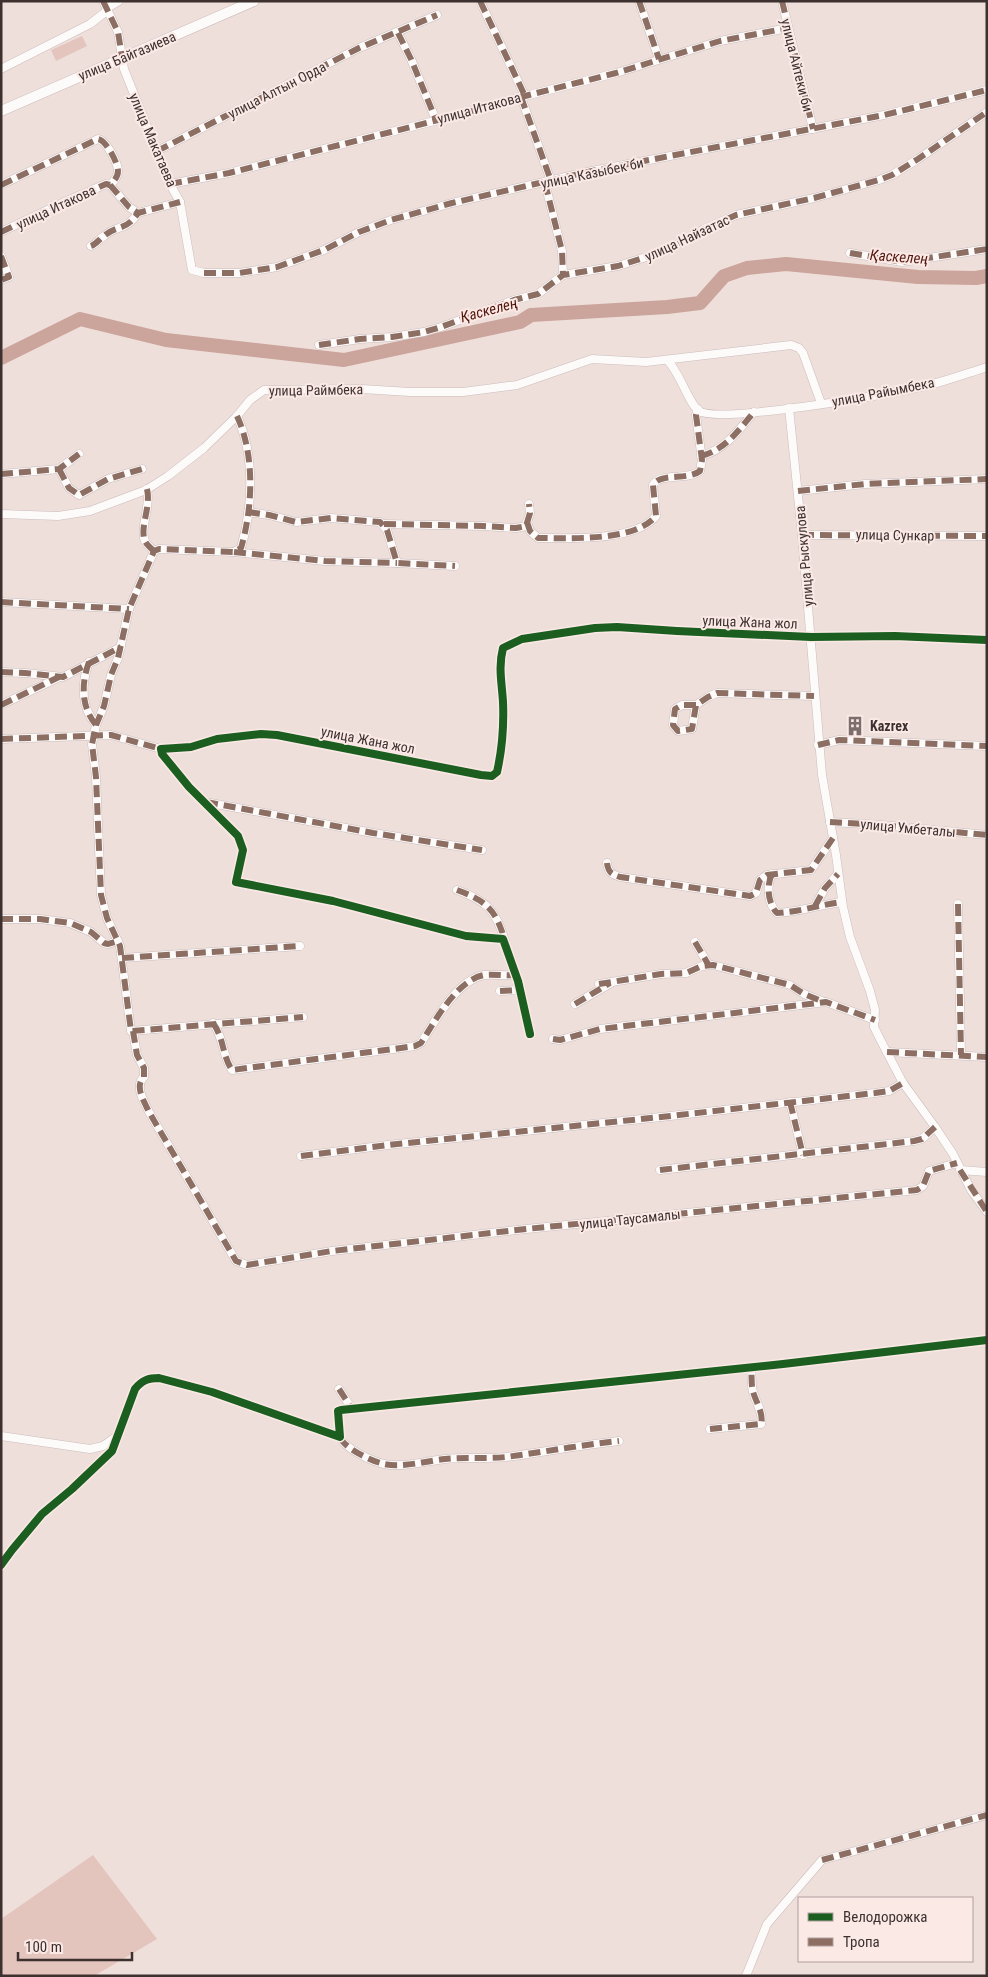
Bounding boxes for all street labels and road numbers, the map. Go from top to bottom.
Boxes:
street label: улица Айтеки би [778,17,816,113]
street label: улица Байгазиева [76,28,178,84]
street label: улица Алтын Орда [225,58,329,122]
street label: улица Итакова [436,89,522,127]
street label: улица Макатаева [126,91,180,189]
street label: улица Казыбек би [539,154,645,192]
street label: улица Итакова [14,182,98,232]
street label: улица Найзатас [642,211,732,265]
street label: улица Райымбека [830,374,936,410]
street label: улица Раймбека [269,381,363,399]
street label: улица Рыскулова [792,505,816,607]
street label: улица Сункар [856,526,934,544]
street label: улица Жана жол [702,612,798,632]
street label: улица Жана жол [320,723,416,757]
street label: улица Умбеталы [860,816,956,840]
street label: улица Таусамалы [579,1206,681,1232]

